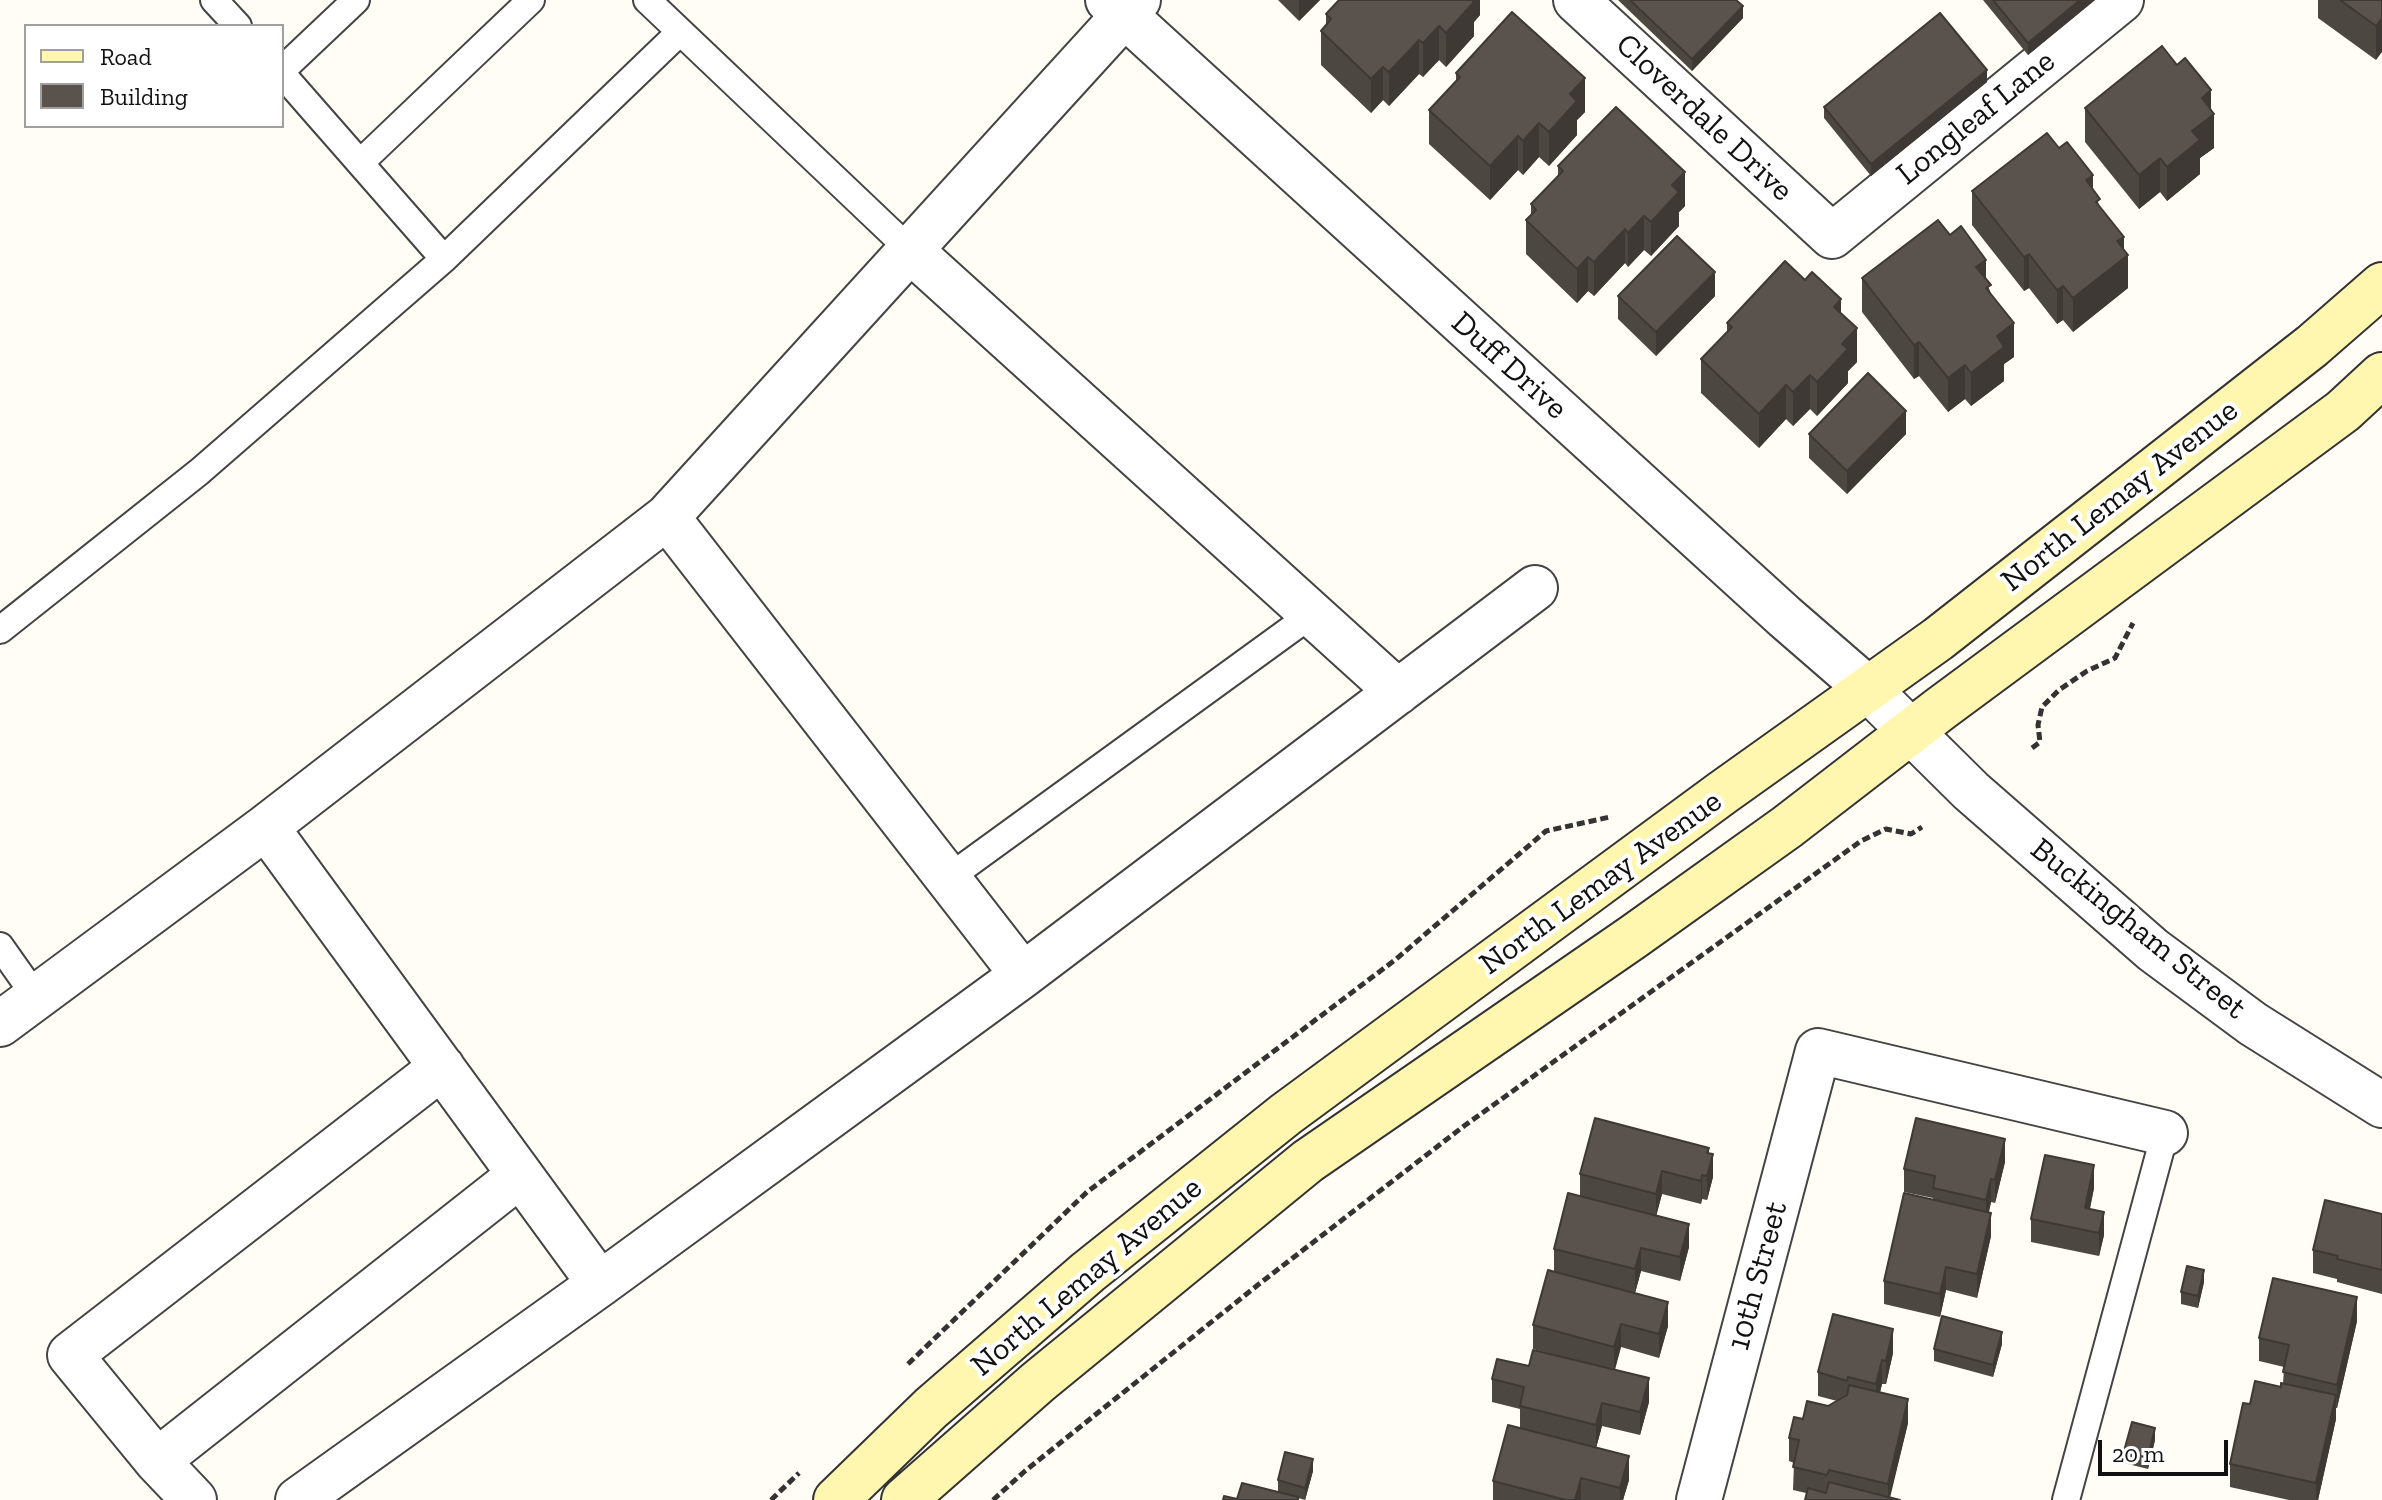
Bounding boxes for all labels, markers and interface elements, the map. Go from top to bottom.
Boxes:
legend [24,24,284,128]
street label: Cloverdale Drive [1607,26,1801,210]
text: Road [100,42,152,71]
street label: Longleaf Lane [1889,43,2063,193]
text: Building [100,82,188,111]
street label: Duff Drive [1443,304,1575,428]
street label: North Lemay Avenue [1994,392,2246,600]
street label: North Lemay Avenue [1473,782,1729,984]
street label: Buckingham Street [2023,830,2253,1028]
street label: North Lemay Avenue [964,1169,1210,1385]
street label: 10th Street [1720,1198,1796,1354]
scale bar [2102,1424,2232,1474]
text: 20 m [2112,1439,2164,1468]

